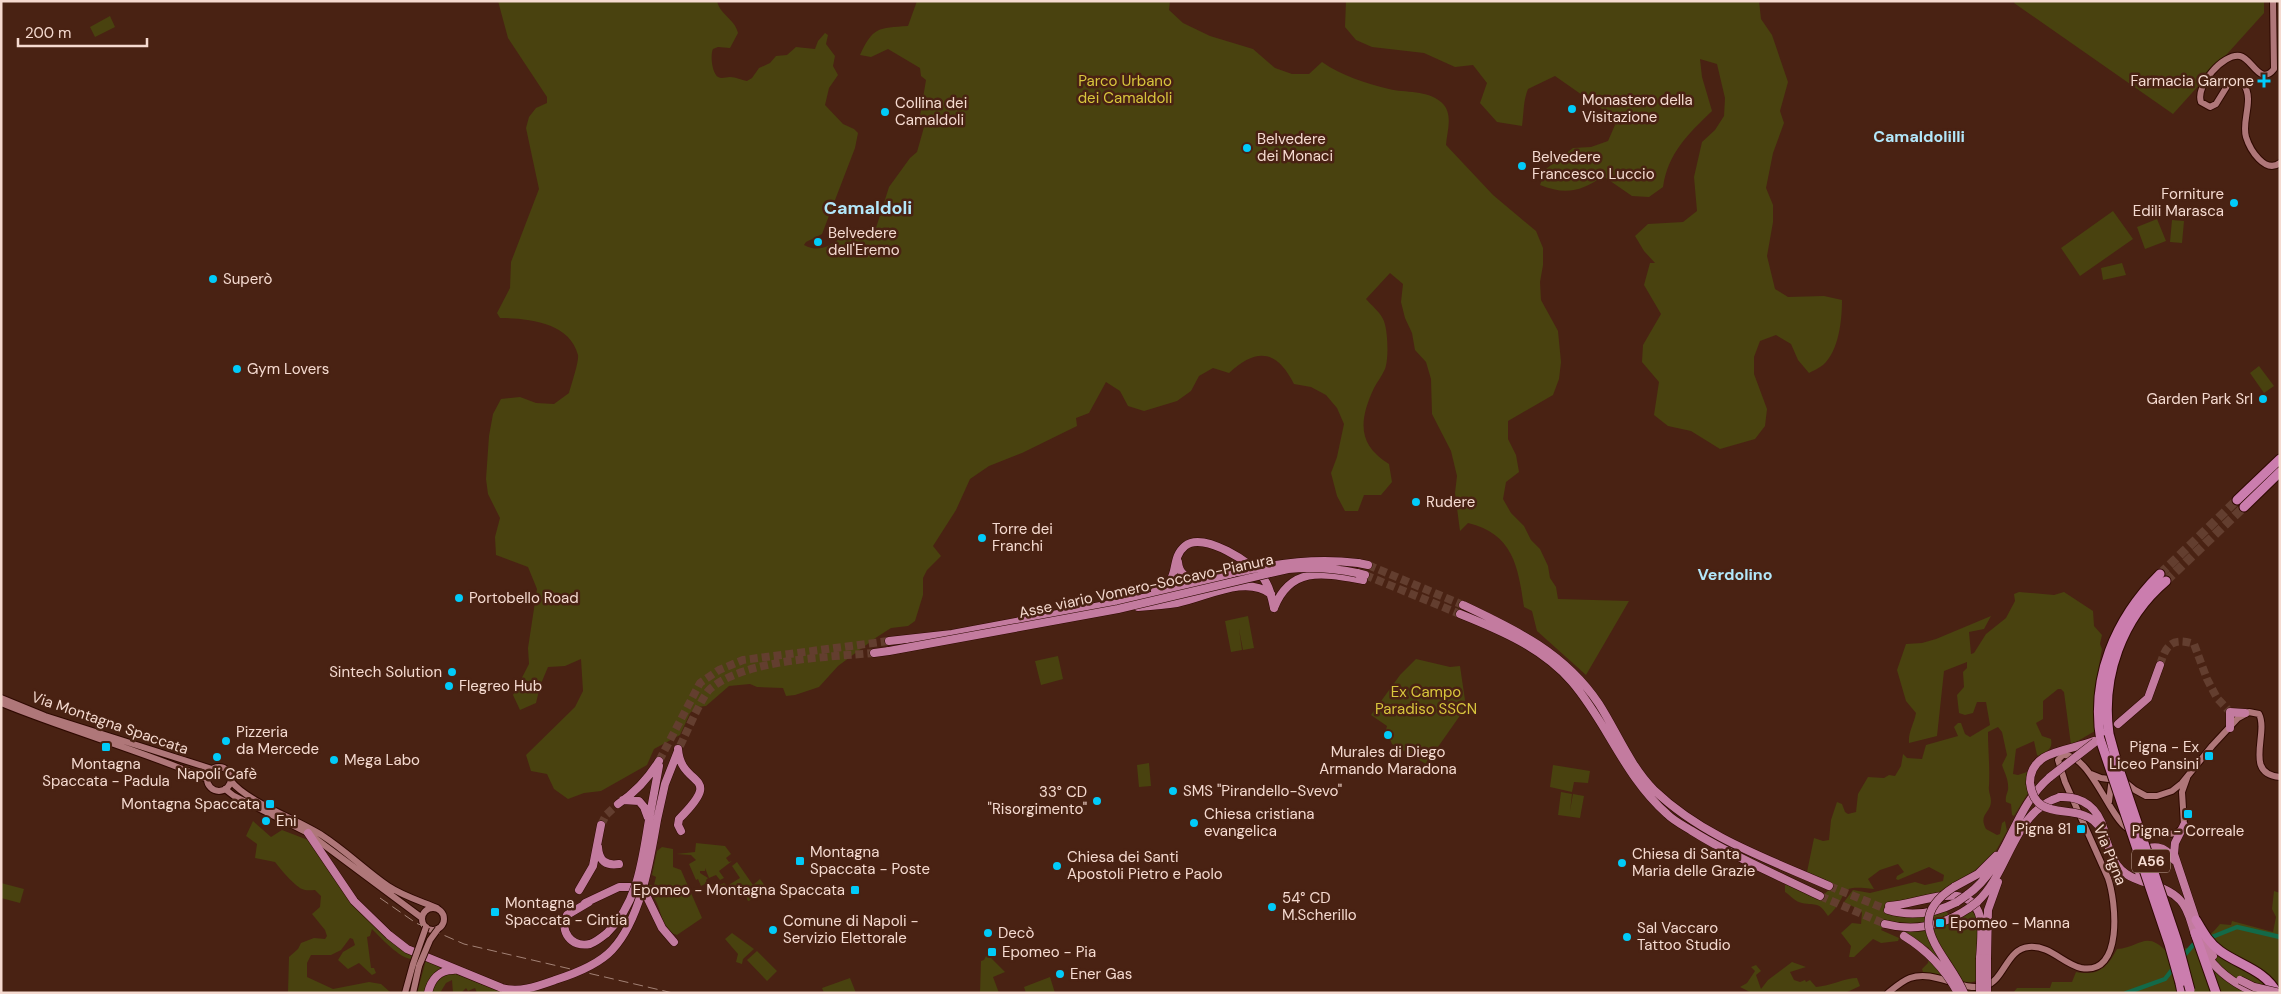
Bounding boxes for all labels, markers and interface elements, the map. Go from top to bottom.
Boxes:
scale bar [18,15,146,47]
text: 200 m [25,23,71,43]
park label: Parco Urbano dei Camaldoli [1078,71,1172,108]
place label: Farmacia Garrone [2131,71,2254,91]
marker: Farmacia Garrone [2258,75,2270,87]
place label: Monastero della Visitazione [1582,90,1693,127]
place label: Collina dei Camaldoli [895,93,967,130]
marker: Monastero della Visitazione [1566,103,1578,115]
marker: Collina dei Camaldoli [879,106,891,118]
district label: Camaldolilli [1873,126,1965,147]
place label: Belvedere dei Monaci [1257,129,1333,166]
marker: Belvedere dei Monaci [1241,142,1253,154]
place label: Belvedere Francesco Luccio [1532,147,1655,184]
marker: Belvedere Francesco Luccio [1516,160,1528,172]
place label: Forniture Edili Marasca [2133,184,2224,221]
district label: Camaldoli [824,196,912,220]
marker: Forniture Edili Marasca [2228,197,2240,209]
place label: Belvedere dell'Eremo [828,223,900,260]
marker: Belvedere dell'Eremo [812,236,824,248]
place label: Superò [223,269,272,289]
marker: Superò [207,273,219,285]
place label: Gym Lovers [247,359,329,379]
marker: Gym Lovers [231,363,243,375]
place label: Garden Park Srl [2146,389,2253,409]
marker: Garden Park Srl [2257,393,2269,405]
place label: Rudere [1426,492,1475,512]
marker: Rudere [1410,496,1422,508]
place label: Torre dei Franchi [992,519,1053,556]
marker: Torre dei Franchi [976,532,988,544]
street label: Asse viario Vomero-Soccavo-Pianura [1017,549,1275,623]
district label: Verdolino [1698,564,1772,585]
place label: Portobello Road [469,588,579,608]
marker: Portobello Road [453,592,465,604]
place label: Sintech Solution [329,662,442,682]
marker: Sintech Solution [446,666,458,678]
place label: Flegreo Hub [459,676,542,696]
marker: Flegreo Hub [443,680,455,692]
park label: Ex Campo Paradiso SSCN [1375,682,1477,719]
street label: Via Montagna Spaccata [29,687,191,759]
place label: Pizzeria da Mercede [236,722,319,759]
marker: Murales di Diego Armando Maradona [1382,729,1394,741]
marker: Pizzeria da Mercede [220,735,232,747]
place label: Pigna - Ex Liceo Pansini [2109,737,2200,774]
marker: Montagna Spaccata - Padula [100,741,112,753]
place label: Murales di Diego Armando Maradona [1319,742,1457,779]
place label: Mega Labo [344,750,420,770]
marker: Pigna - Ex Liceo Pansini [2203,750,2215,762]
marker: Napoli Cafè [211,751,223,763]
place label: Montagna Spaccata - Padula [42,754,170,791]
marker: Mega Labo [328,754,340,766]
place label: Napoli Cafè [177,764,257,784]
place label: SMS "Pirandello-Svevo" [1183,781,1342,801]
place label: 33° CD "Risorgimento" [988,782,1087,819]
marker: SMS "Pirandello-Svevo" [1167,785,1179,797]
place label: Montagna Spaccata [121,794,260,814]
marker: 33° CD "Risorgimento" [1091,795,1103,807]
marker: Montagna Spaccata [264,798,276,810]
place label: Chiesa cristiana evangelica [1204,804,1315,841]
marker: Pigna - Correale [2182,808,2194,820]
place label: Eni [276,811,297,831]
marker: Eni [260,815,272,827]
marker: Chiesa cristiana evangelica [1188,817,1200,829]
place label: Pigna 81 [2016,819,2071,839]
place label: Pigna - Correale [2132,821,2244,841]
street label: Via Pigna [2089,822,2131,888]
marker: Pigna 81 [2075,823,2087,835]
place label: Montagna Spaccata - Poste [810,842,930,879]
place label: Chiesa di Santa Maria delle Grazie [1632,844,1755,881]
place label: Chiesa dei Santi Apostoli Pietro e Paolo [1067,847,1223,884]
road number: A56 [2132,849,2170,872]
marker: Montagna Spaccata - Poste [794,855,806,867]
marker: Chiesa di Santa Maria delle Grazie [1616,857,1628,869]
marker: Chiesa dei Santi Apostoli Pietro e Paolo [1051,860,1063,872]
place label: Epomeo - Montagna Spaccata [633,880,845,900]
marker: Epomeo - Montagna Spaccata [849,884,861,896]
place label: 54° CD M.Scherillo [1282,888,1357,925]
place label: Montagna Spaccata - Cintia [505,893,627,930]
marker: 54° CD M.Scherillo [1266,901,1278,913]
marker: Montagna Spaccata - Cintia [489,906,501,918]
place label: Comune di Napoli - Servizio Elettorale [783,911,919,948]
place label: Epomeo - Manna [1950,913,2070,933]
marker: Epomeo - Manna [1934,917,1946,929]
place label: Sal Vaccaro Tattoo Studio [1637,918,1731,955]
place label: Decò [998,923,1034,943]
marker: Comune di Napoli - Servizio Elettorale [767,924,779,936]
marker: Decò [982,927,994,939]
marker: Sal Vaccaro Tattoo Studio [1621,931,1633,943]
place label: Epomeo - Pia [1002,942,1096,962]
marker: Epomeo - Pia [986,946,998,958]
place label: Ener Gas [1070,964,1132,984]
marker: Ener Gas [1054,968,1066,980]

